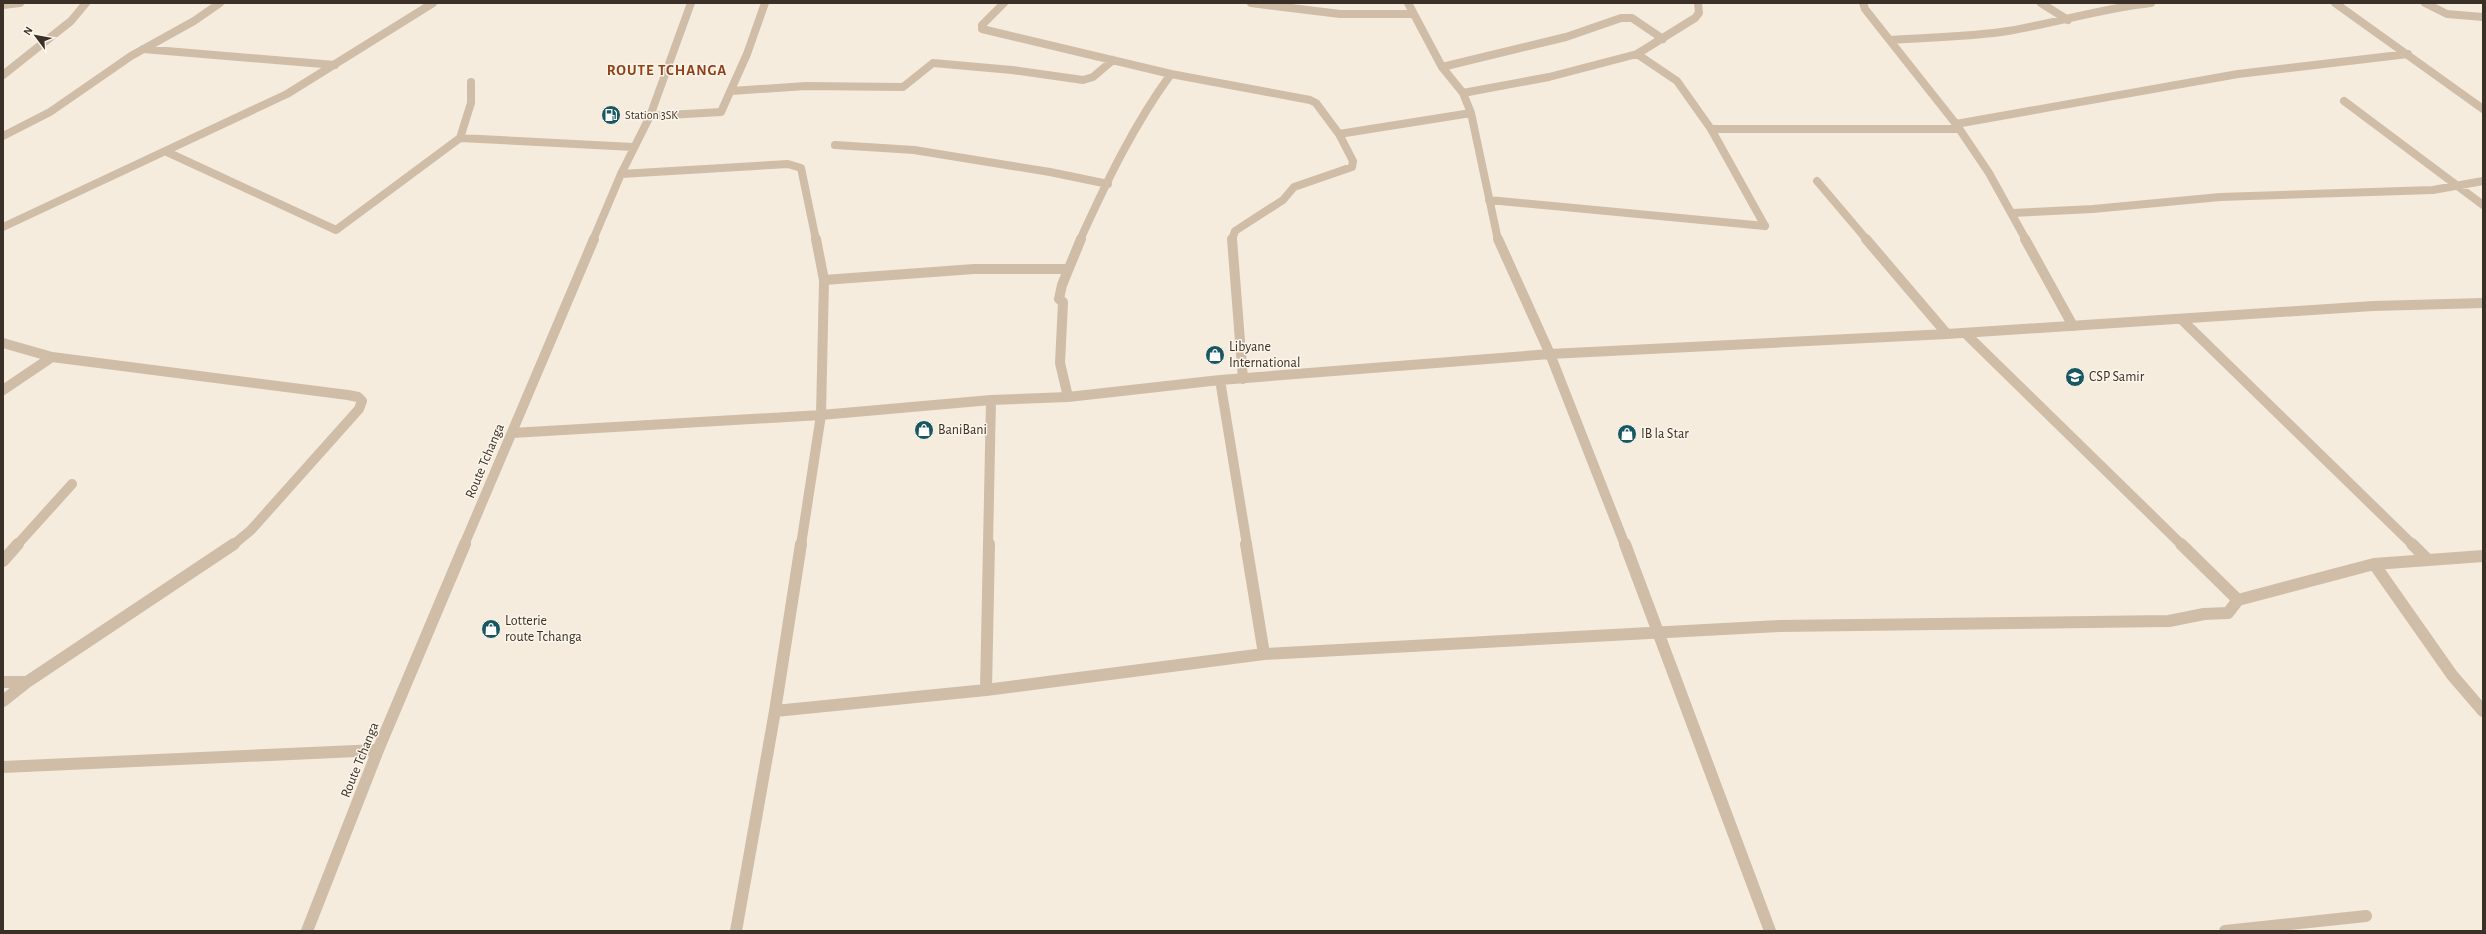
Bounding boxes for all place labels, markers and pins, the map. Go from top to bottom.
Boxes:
fuel station icon: Station 3SK [600,104,622,126]
place label: Station 3SK [625,109,678,121]
place label: Libyane International [1229,340,1301,370]
shop icon: Libyane International [1204,344,1226,366]
school or university icon: CSP Samir [2064,366,2086,388]
place label: CSP Samir [2089,370,2145,384]
shop icon: BaniBani [913,419,935,441]
place label: BaniBani [938,423,987,437]
shop icon: IB la Star [1616,423,1638,445]
place label: IB la Star [1641,427,1689,441]
place label: Lotterie route Tchanga [505,614,582,644]
shop icon: Lotterie route Tchanga [480,618,502,640]

